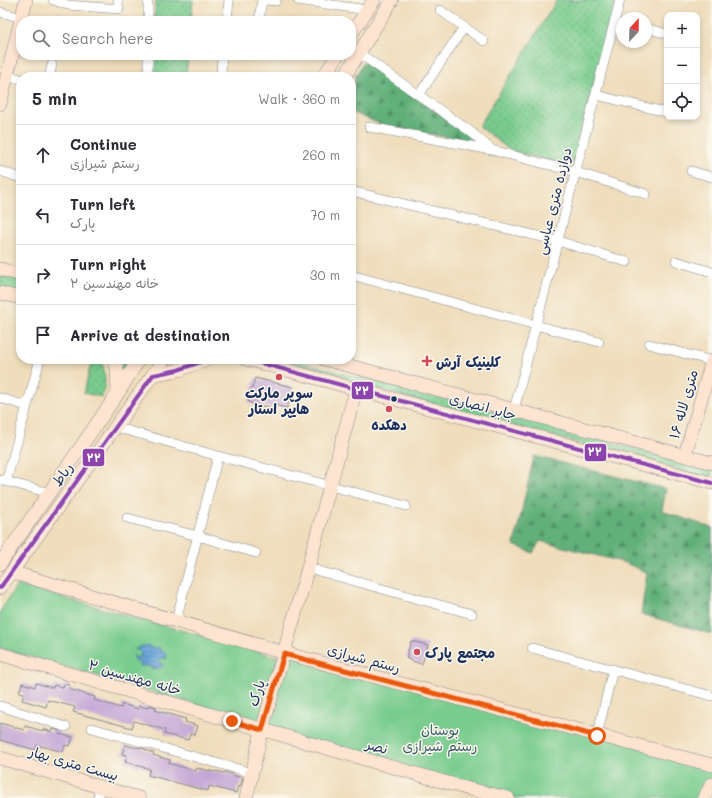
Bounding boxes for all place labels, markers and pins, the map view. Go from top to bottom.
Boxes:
place label: کلینیک آرش [436,352,502,371]
marker: کلینیک آرش [421,355,433,367]
marker: سوپر مارکت هایپر استار [274,372,284,382]
place label: سوپر مارکت هایپر استار [245,383,313,418]
unlabelled marker [389,394,399,404]
marker: دهکده [384,404,394,414]
place label: دهکده [371,415,407,434]
place label: مجتمع پارک [425,643,495,663]
marker: مجتمع پارک [412,647,422,657]

